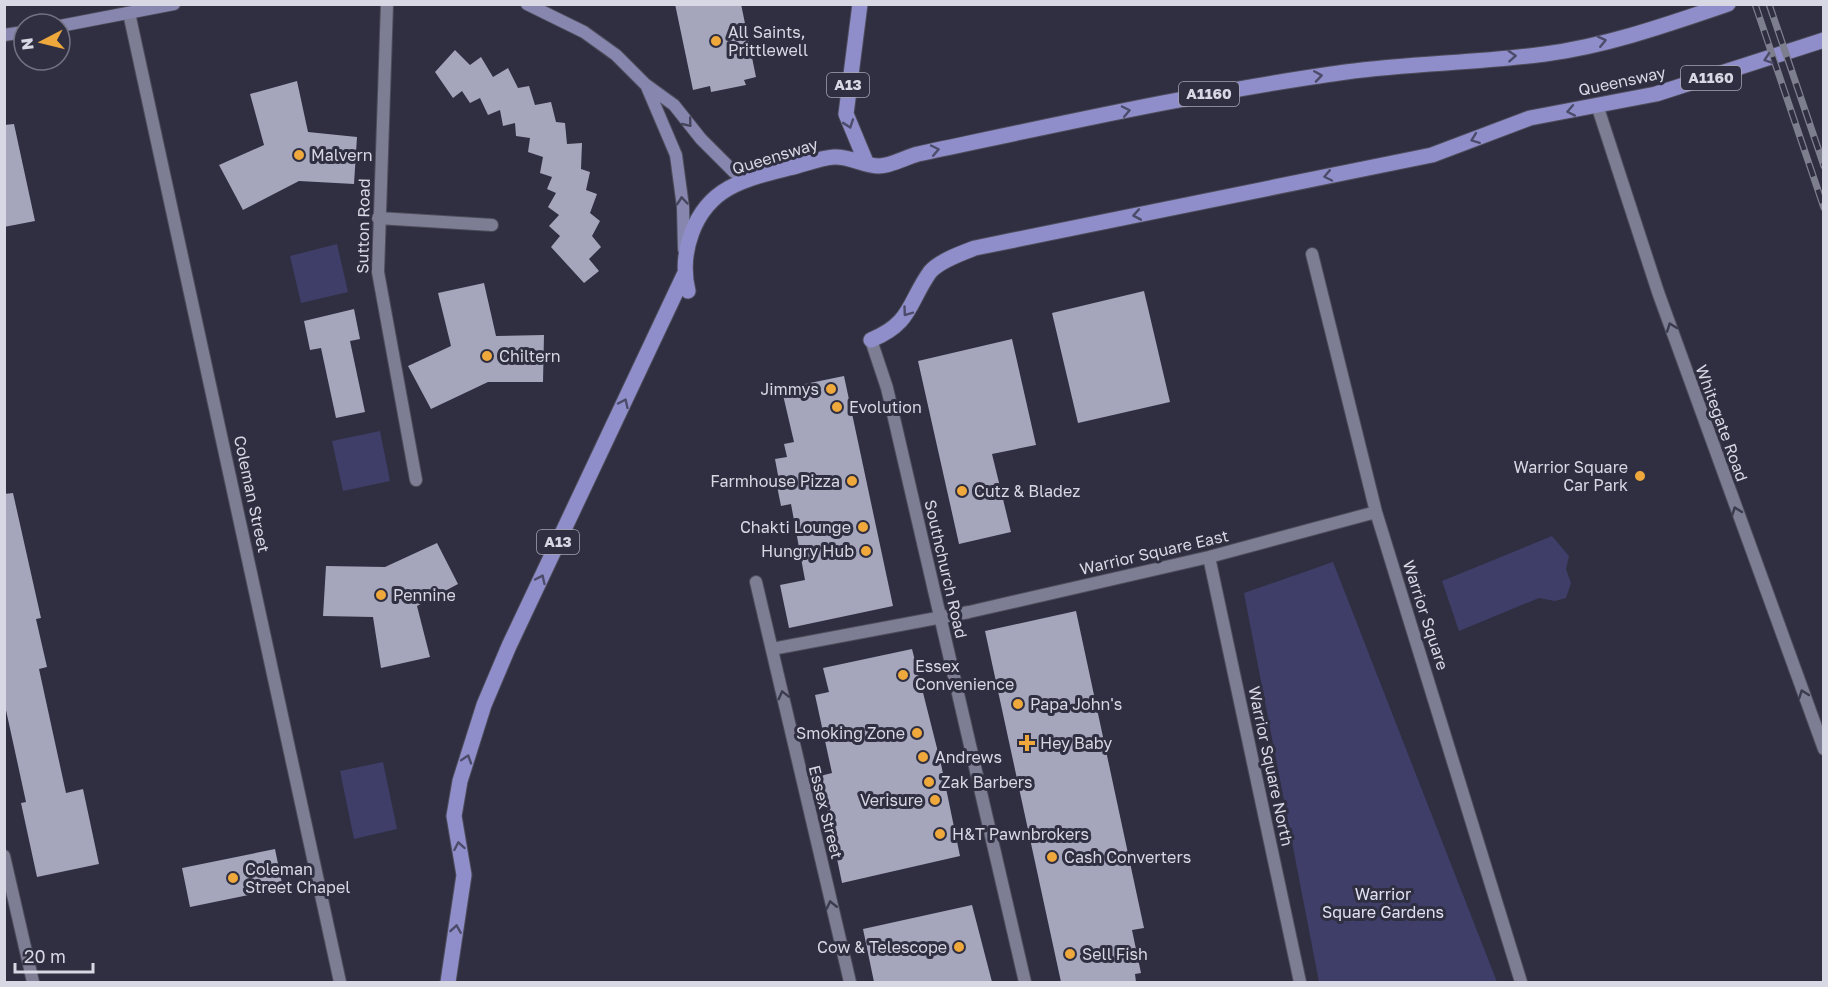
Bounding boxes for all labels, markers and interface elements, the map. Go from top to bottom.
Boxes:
north arrow [12,12,72,72]
place label: All Saints, Prittlewell [728,22,808,60]
marker: All Saints, Prittlewell [709,34,723,48]
one-way arrow [1597,35,1607,48]
text: N [16,37,38,51]
one-way arrow [1507,50,1516,63]
one-way arrow [1763,52,1774,65]
street label: Queensway [1577,62,1668,100]
road number: A1160 [1681,66,1741,90]
one-way arrow [1313,71,1322,83]
road number: A13 [827,73,869,97]
road number: A1160 [1179,82,1239,106]
one-way arrow [1566,104,1576,117]
one-way arrow [1121,105,1131,118]
one-way arrow [681,116,692,127]
one-way arrow [842,118,855,129]
one-way arrow [1470,132,1481,144]
street label: Queensway [730,133,820,179]
place label: Malvern [311,145,373,165]
one-way arrow [930,145,940,158]
marker: Malvern [292,148,306,162]
one-way arrow [1323,169,1333,182]
street label: Sutton Road [352,178,374,274]
one-way arrow [676,196,689,205]
one-way arrow [1132,209,1142,221]
one-way arrow [904,305,915,316]
one-way arrow [1665,323,1678,333]
place label: Chiltern [499,346,561,366]
marker: Chiltern [480,349,494,363]
street label: Whitegate Road [1692,362,1752,484]
place label: Jimmys [760,379,819,399]
marker: Jimmys [824,382,838,396]
place label: Evolution [849,397,922,417]
one-way arrow [616,398,628,409]
marker: Evolution [830,400,844,414]
street label: Coleman Street [230,434,274,554]
place label: Warrior Square Car Park [1513,457,1628,495]
marker: Warrior Square Car Park [1633,469,1647,483]
place label: Farmhouse Pizza [710,471,840,491]
marker: Farmhouse Pizza [845,474,859,488]
place label: Cutz & Bladez [974,481,1080,501]
marker: Cutz & Bladez [955,484,969,498]
street label: Southchurch Road [920,498,972,640]
one-way arrow [1731,506,1744,517]
place label: Chakti Lounge [740,517,851,537]
marker: Chakti Lounge [856,520,870,534]
street label: Warrior Square East [1078,525,1230,579]
road number: A13 [537,530,579,554]
place label: Hungry Hub [761,541,854,561]
marker: Hungry Hub [859,544,873,558]
street label: Warrior Square [1399,557,1453,673]
one-way arrow [533,575,545,586]
place label: Pennine [393,585,456,605]
marker: Pennine [374,588,388,602]
place label: Essex Convenience [915,656,1014,694]
marker: Essex Convenience [896,668,910,682]
street label: Warrior Square North [1244,684,1298,848]
one-way arrow [1798,689,1811,700]
one-way arrow [778,690,790,700]
place label: Papa John's [1030,694,1122,714]
marker: Papa John's [1011,697,1025,711]
place label: Smoking Zone [796,723,905,743]
marker: Smoking Zone [910,726,924,740]
place label: Hey Baby [1040,733,1112,753]
marker: Hey Baby [1018,734,1036,752]
place label: Andrews [935,747,1002,767]
marker: Andrews [916,750,930,764]
one-way arrow [459,754,472,765]
street label: Essex Street [805,763,847,861]
place label: Zak Barbers [941,772,1033,792]
marker: Zak Barbers [922,775,936,789]
place label: Verisure [860,790,923,810]
marker: Verisure [928,793,942,807]
place label: H&T Pawnbrokers [952,824,1089,844]
marker: H&T Pawnbrokers [933,827,947,841]
one-way arrow [453,841,466,851]
place label: Cash Converters [1064,847,1191,867]
marker: Cash Converters [1045,850,1059,864]
place label: Coleman Street Chapel [245,859,350,897]
marker: Coleman Street Chapel [226,871,240,885]
park label: Warrior Square Gardens [1322,884,1444,922]
one-way arrow [826,900,839,910]
one-way arrow [449,924,461,933]
scale bar [15,936,93,974]
place label: Cow & Telescope [817,937,947,957]
marker: Cow & Telescope [952,940,966,954]
place label: Sell Fish [1082,944,1148,964]
text: 20 m [24,945,66,967]
marker: Sell Fish [1063,947,1077,961]

